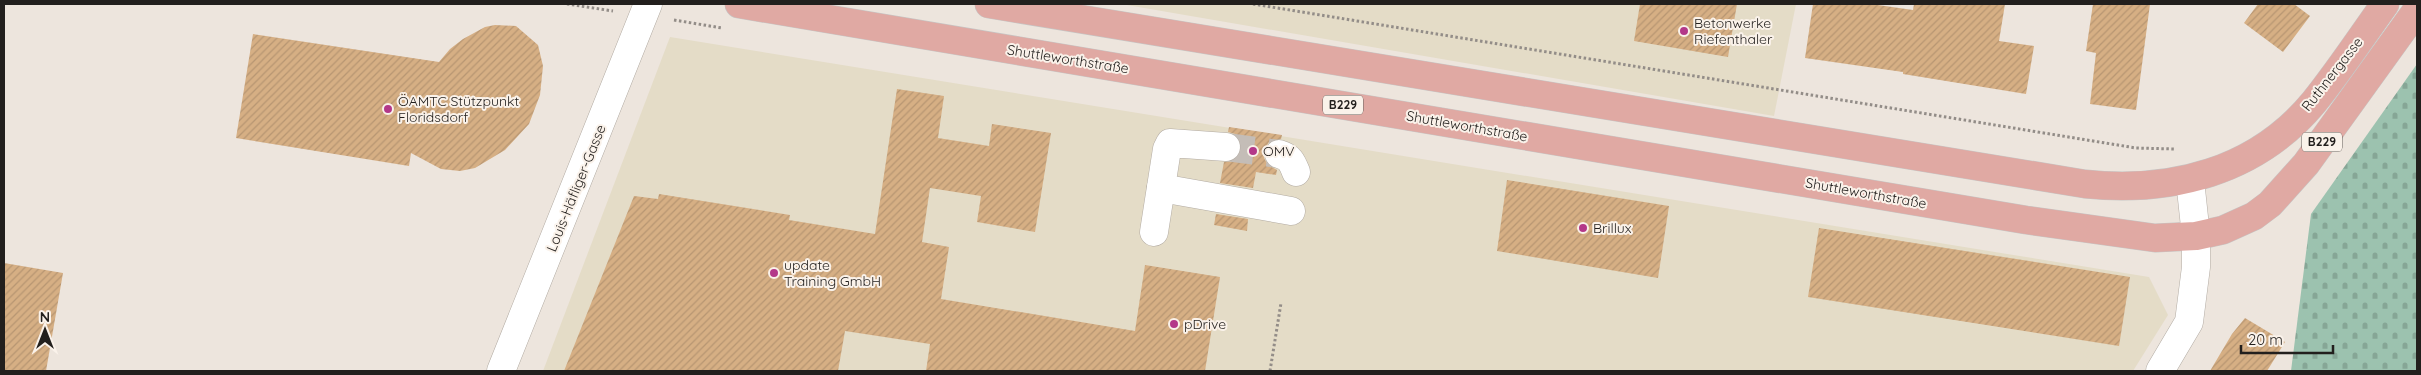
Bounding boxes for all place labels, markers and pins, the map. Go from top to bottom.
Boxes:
place label: Betonwerke Riefenthaler [1694,14,1773,48]
marker: Betonwerke Riefenthaler [1678,25,1690,37]
place label: ÖAMTC Stützpunkt Floridsdorf [398,92,520,126]
marker: ÖAMTC Stützpunkt Floridsdorf [382,103,394,115]
place label: OMV [1263,142,1295,160]
marker: OMV [1247,145,1259,157]
place label: Brillux [1593,219,1632,237]
marker: Brillux [1577,222,1589,234]
place label: update Training GmbH [784,256,881,290]
marker: update Training GmbH [768,267,780,279]
place label: pDrive [1184,315,1226,333]
marker: pDrive [1168,318,1180,330]

